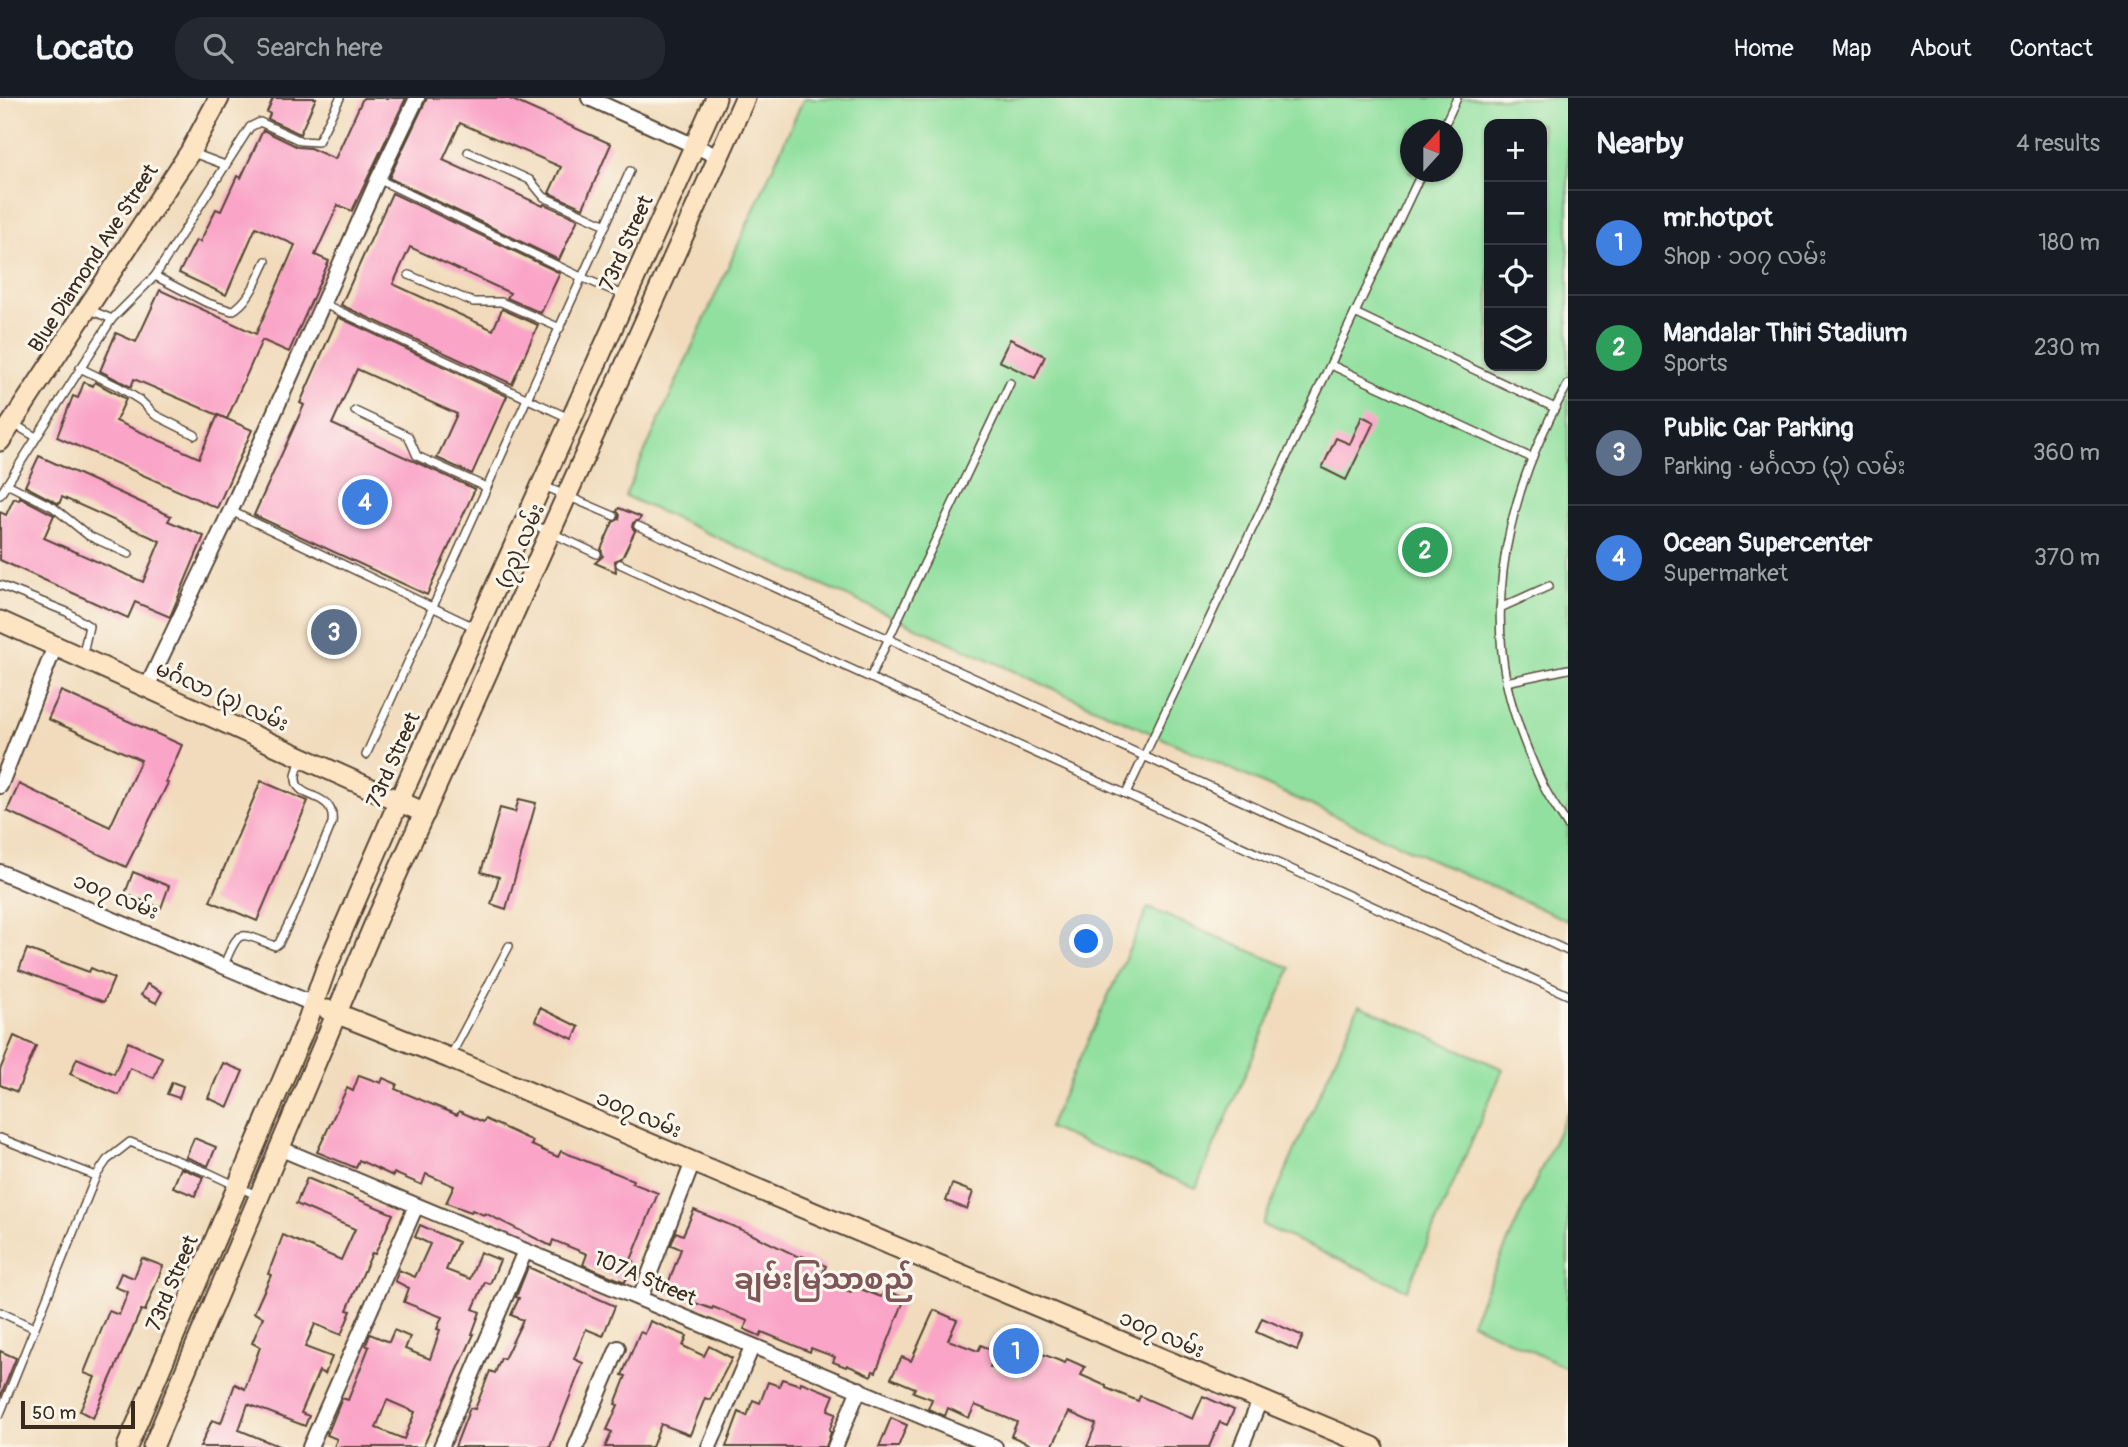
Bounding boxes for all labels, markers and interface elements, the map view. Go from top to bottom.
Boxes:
search box [175,17,665,80]
text: Locato [35,28,133,69]
icon: search [199,29,237,67]
text: Search here [255,32,382,64]
text: Home [1733,34,1794,63]
text: Map [1832,34,1872,63]
text: About [1910,34,1972,63]
text: Contact [2010,34,2093,63]
north arrow [1400,119,1463,182]
map controls [1484,119,1547,371]
button: + [1484,119,1547,182]
text: Nearby [1596,125,1683,162]
text: 4 results [2016,129,2100,158]
street label: Blue Diamond Ave Street [22,159,165,358]
button: − [1484,182,1547,245]
street label: 73rd Street [593,191,660,295]
text: mr.hotpot [1663,202,1773,234]
text: 1 [1615,228,1624,257]
text: 180 m [2038,228,2100,257]
text: Shop · ၁၀၇ လမ်း [1663,242,1827,271]
button: locate [1484,245,1547,308]
button: layers [1484,308,1547,371]
text: Mandalar Thiri Stadium [1663,317,1907,349]
text: 2 [1613,333,1625,362]
text: 230 m [2034,333,2100,362]
text: Sports [1663,349,1727,378]
text: Public Car Parking [1663,412,1854,444]
text: 3 [1613,438,1625,467]
text: 360 m [2033,438,2100,467]
text: Parking · မင်္ဂလာ (၃) လမ်း [1663,452,1905,481]
pin: 4 [342,476,388,528]
street label: (၇၃) လမ်း [487,498,554,594]
pin: 2 [1402,524,1448,576]
text: Ocean Supercenter [1663,527,1872,559]
text: 4 [1612,543,1626,572]
text: 370 m [2034,543,2100,572]
text: Supermarket [1663,559,1788,588]
pin: 3 [311,606,357,658]
street label: မင်္ဂလာ (၃) လမ်း [150,652,294,741]
street label: 73rd Street [360,708,427,812]
street label: ၁၀၇ လမ်း [68,864,164,929]
your location [1069,924,1103,958]
street label: ၁၀၇ လမ်း [591,1082,687,1147]
street label: 73rd Street [140,1231,205,1335]
street label: 107A Street [589,1245,701,1312]
district label: ချမ်းမြသာစည် [734,1260,914,1303]
street label: ၁၀၇ လမ်း [1114,1302,1210,1367]
pin: 1 [993,1325,1039,1377]
scale bar [21,1398,135,1430]
text: 50 m [32,1401,76,1425]

